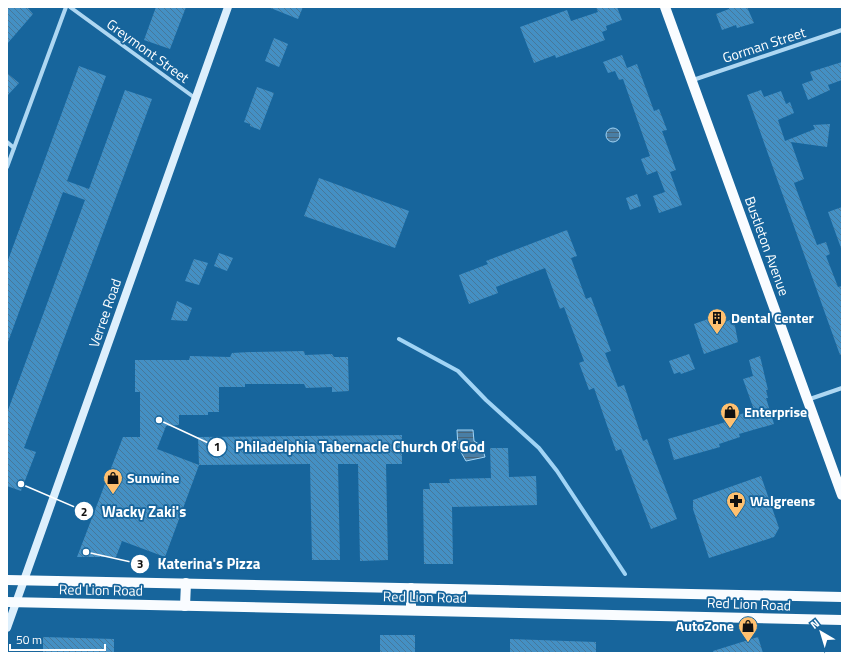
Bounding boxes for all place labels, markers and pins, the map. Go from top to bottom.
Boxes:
building icon: Dental Center [706,307,728,335]
place label: Dental Center [731,307,814,328]
shop icon: Enterprise [719,401,741,429]
place label: Enterprise [744,401,807,422]
callout: Philadelphia Tabernacle Church Of God [207,433,492,460]
shop icon: Sunwine [102,467,124,495]
place label: Sunwine [127,467,179,488]
pharmacy icon: Walgreens [725,490,747,518]
place label: Walgreens [750,490,815,511]
callout: Wacky Zaki's [74,498,195,525]
callout: Katerina's Pizza [130,550,268,577]
place label: AutoZone [676,615,734,636]
shop icon: AutoZone [737,615,759,643]

